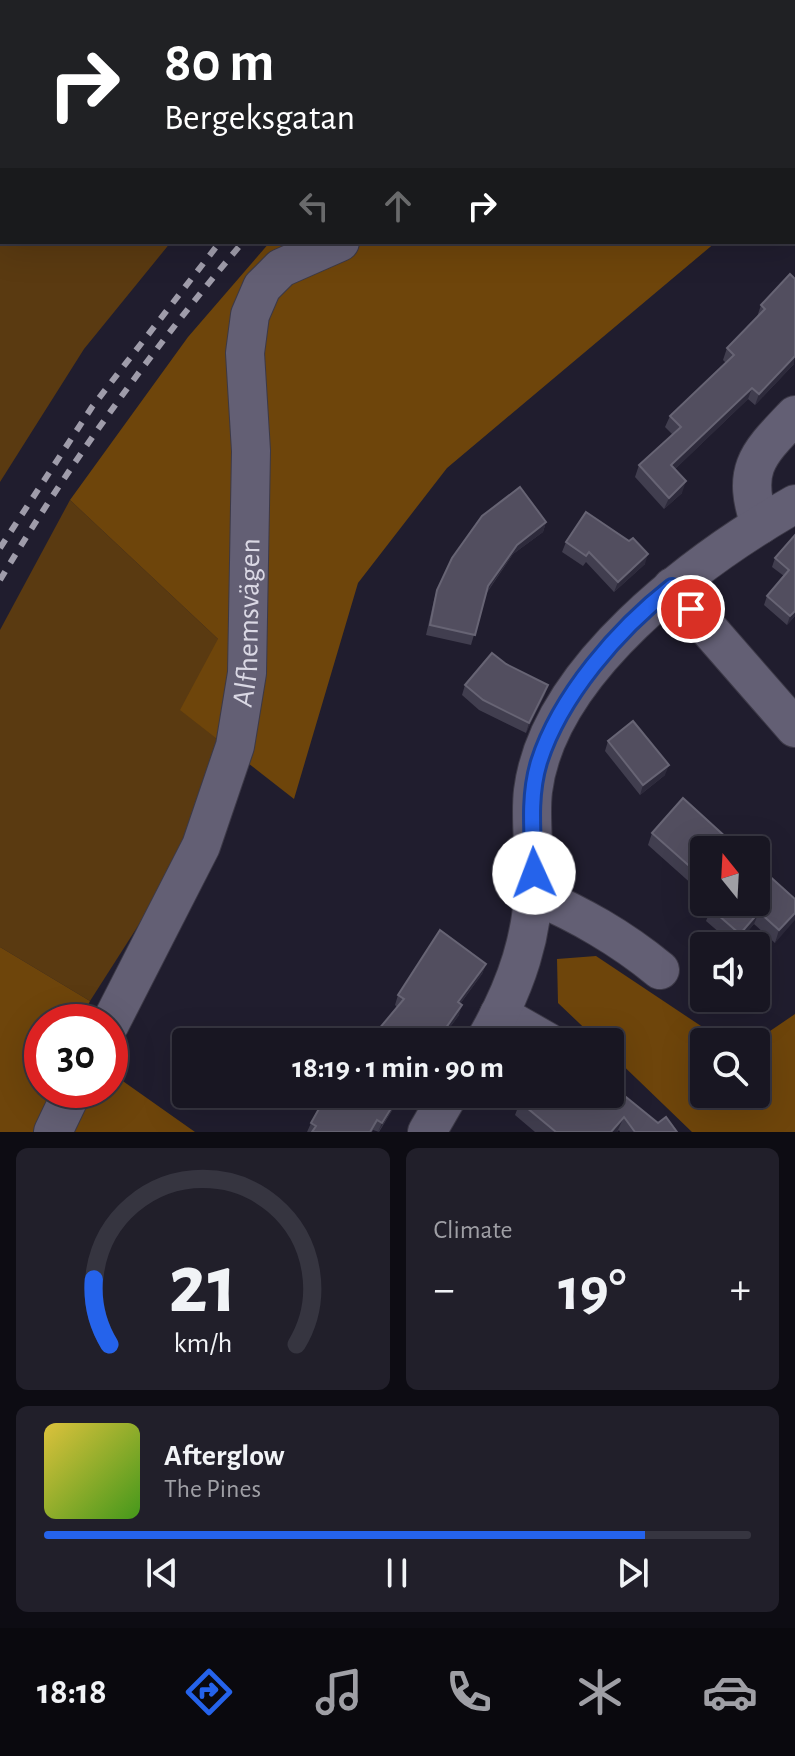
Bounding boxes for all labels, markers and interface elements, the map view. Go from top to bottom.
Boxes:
icon: right [32,32,136,136]
text: 80 m [164,35,274,91]
text: Bergeksgatan [164,100,355,136]
icon: left [292,184,336,228]
icon: ahead [376,184,420,228]
icon: right [460,184,504,228]
street label: Alfhemsvägen [228,538,265,709]
pin [657,575,725,643]
icon: arrive [669,587,713,631]
position arrow [492,831,576,915]
north arrow [690,836,770,916]
map controls [690,836,770,1108]
button: sound [690,932,770,1012]
speed limit sign: 30 [24,1004,128,1108]
button: search [690,1028,770,1108]
text: 18:19 · 1 min · 90 m [292,1053,504,1083]
text: Climate [434,1217,512,1243]
text: 21 [168,1244,237,1328]
text: 19° [558,1261,626,1321]
text: − [434,1268,455,1312]
text: + [730,1268,751,1312]
text: km/h [173,1329,232,1358]
text: Afterglow [164,1441,285,1471]
text: The Pines [164,1476,261,1502]
icon: previous [140,1551,184,1595]
icon: pause [375,1551,419,1595]
icon: next [611,1551,655,1595]
icon: directions [181,1664,237,1720]
icon: music [311,1664,367,1720]
icon: phone [441,1664,497,1720]
icon: climate [572,1664,628,1720]
icon: car [702,1664,758,1720]
text: 18:18 [37,1674,107,1710]

